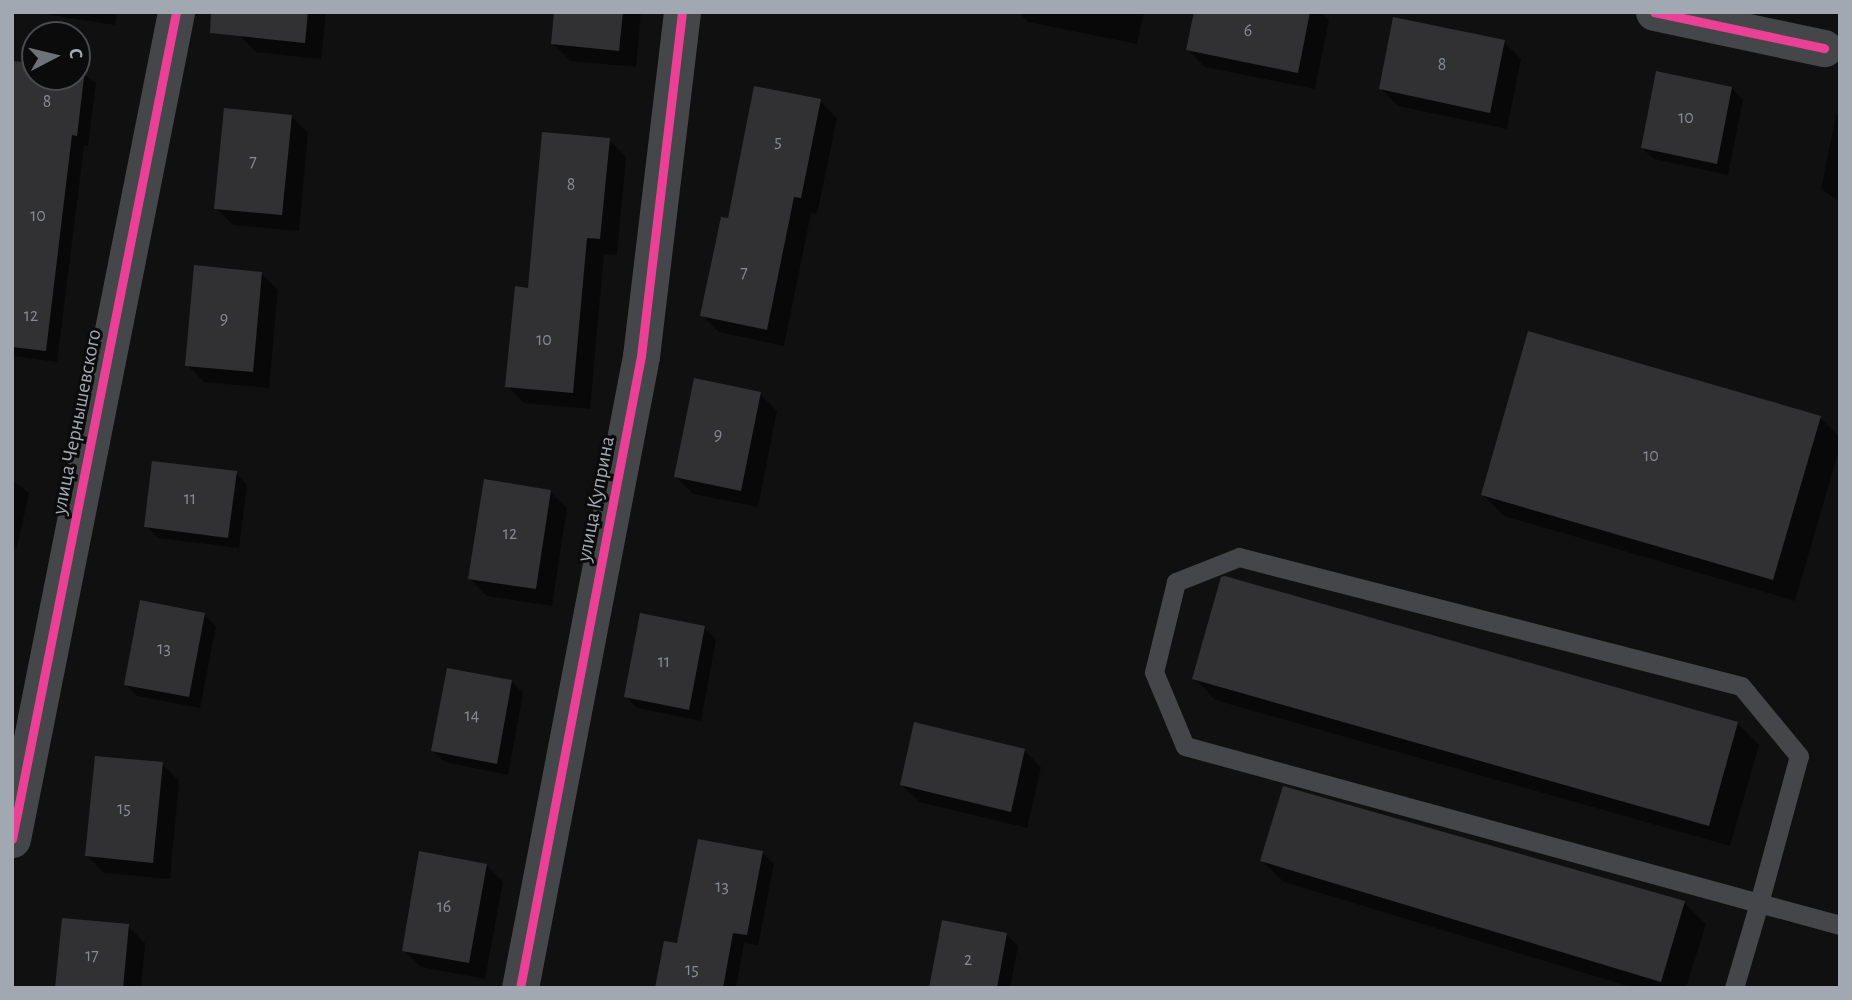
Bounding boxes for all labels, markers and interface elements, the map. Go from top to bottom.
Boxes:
house number: 6 [1244,20,1252,42]
north arrow [21,21,91,91]
text: С [65,47,85,60]
house number: 8 [1438,54,1446,76]
house number: 8 [43,91,51,113]
house number: 10 [1678,107,1694,129]
house number: 5 [774,131,782,153]
house number: 7 [249,151,257,173]
house number: 8 [567,174,575,196]
house number: 10 [30,205,46,227]
house number: 7 [740,262,748,284]
house number: 12 [24,305,38,327]
house number: 9 [220,308,228,330]
street label: улица Чернышевского [47,327,107,517]
house number: 10 [536,329,552,351]
house number: 9 [714,424,722,446]
street label: улица Куприна [571,434,621,564]
house number: 10 [1643,445,1659,467]
house number: 11 [184,488,196,510]
house number: 12 [503,523,517,545]
house number: 13 [157,638,171,660]
house number: 11 [658,651,670,673]
house number: 14 [465,705,479,727]
house number: 15 [117,798,131,820]
house number: 13 [715,876,729,898]
house number: 16 [437,896,451,918]
house number: 17 [85,945,99,967]
house number: 2 [964,949,972,971]
house number: 15 [685,959,699,981]

